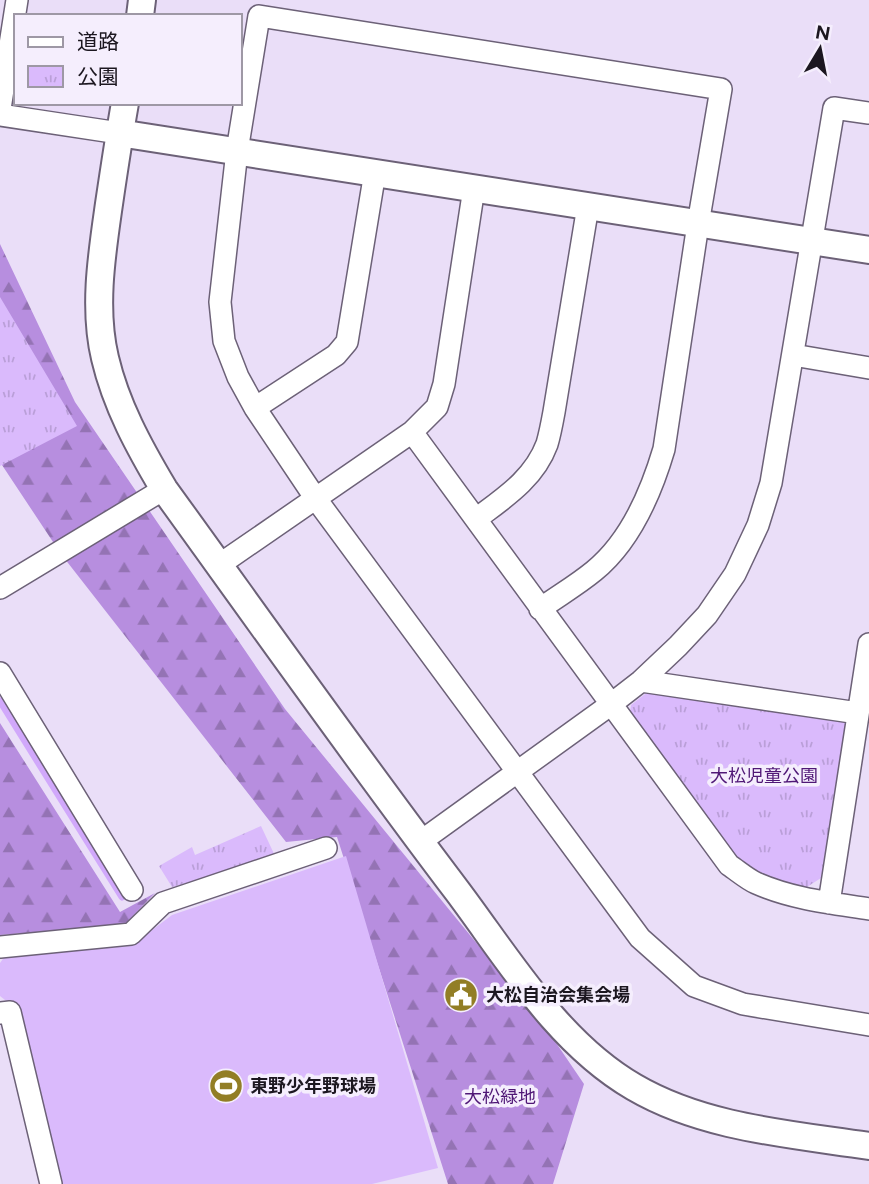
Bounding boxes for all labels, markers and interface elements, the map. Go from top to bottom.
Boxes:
legend [14,14,242,105]
north arrow [785,14,855,84]
text: N [814,20,832,45]
text: 道路 [77,29,119,54]
text: 公園 [77,64,119,89]
park label: 大松児童公園 [710,765,818,787]
public building icon: 大松自治会集会場 [442,976,480,1014]
place label: 大松自治会集会場 [486,984,630,1006]
sports icon: 東野少年野球場 [207,1067,245,1105]
place label: 東野少年野球場 [250,1075,376,1097]
park label: 大松緑地 [464,1086,536,1108]

